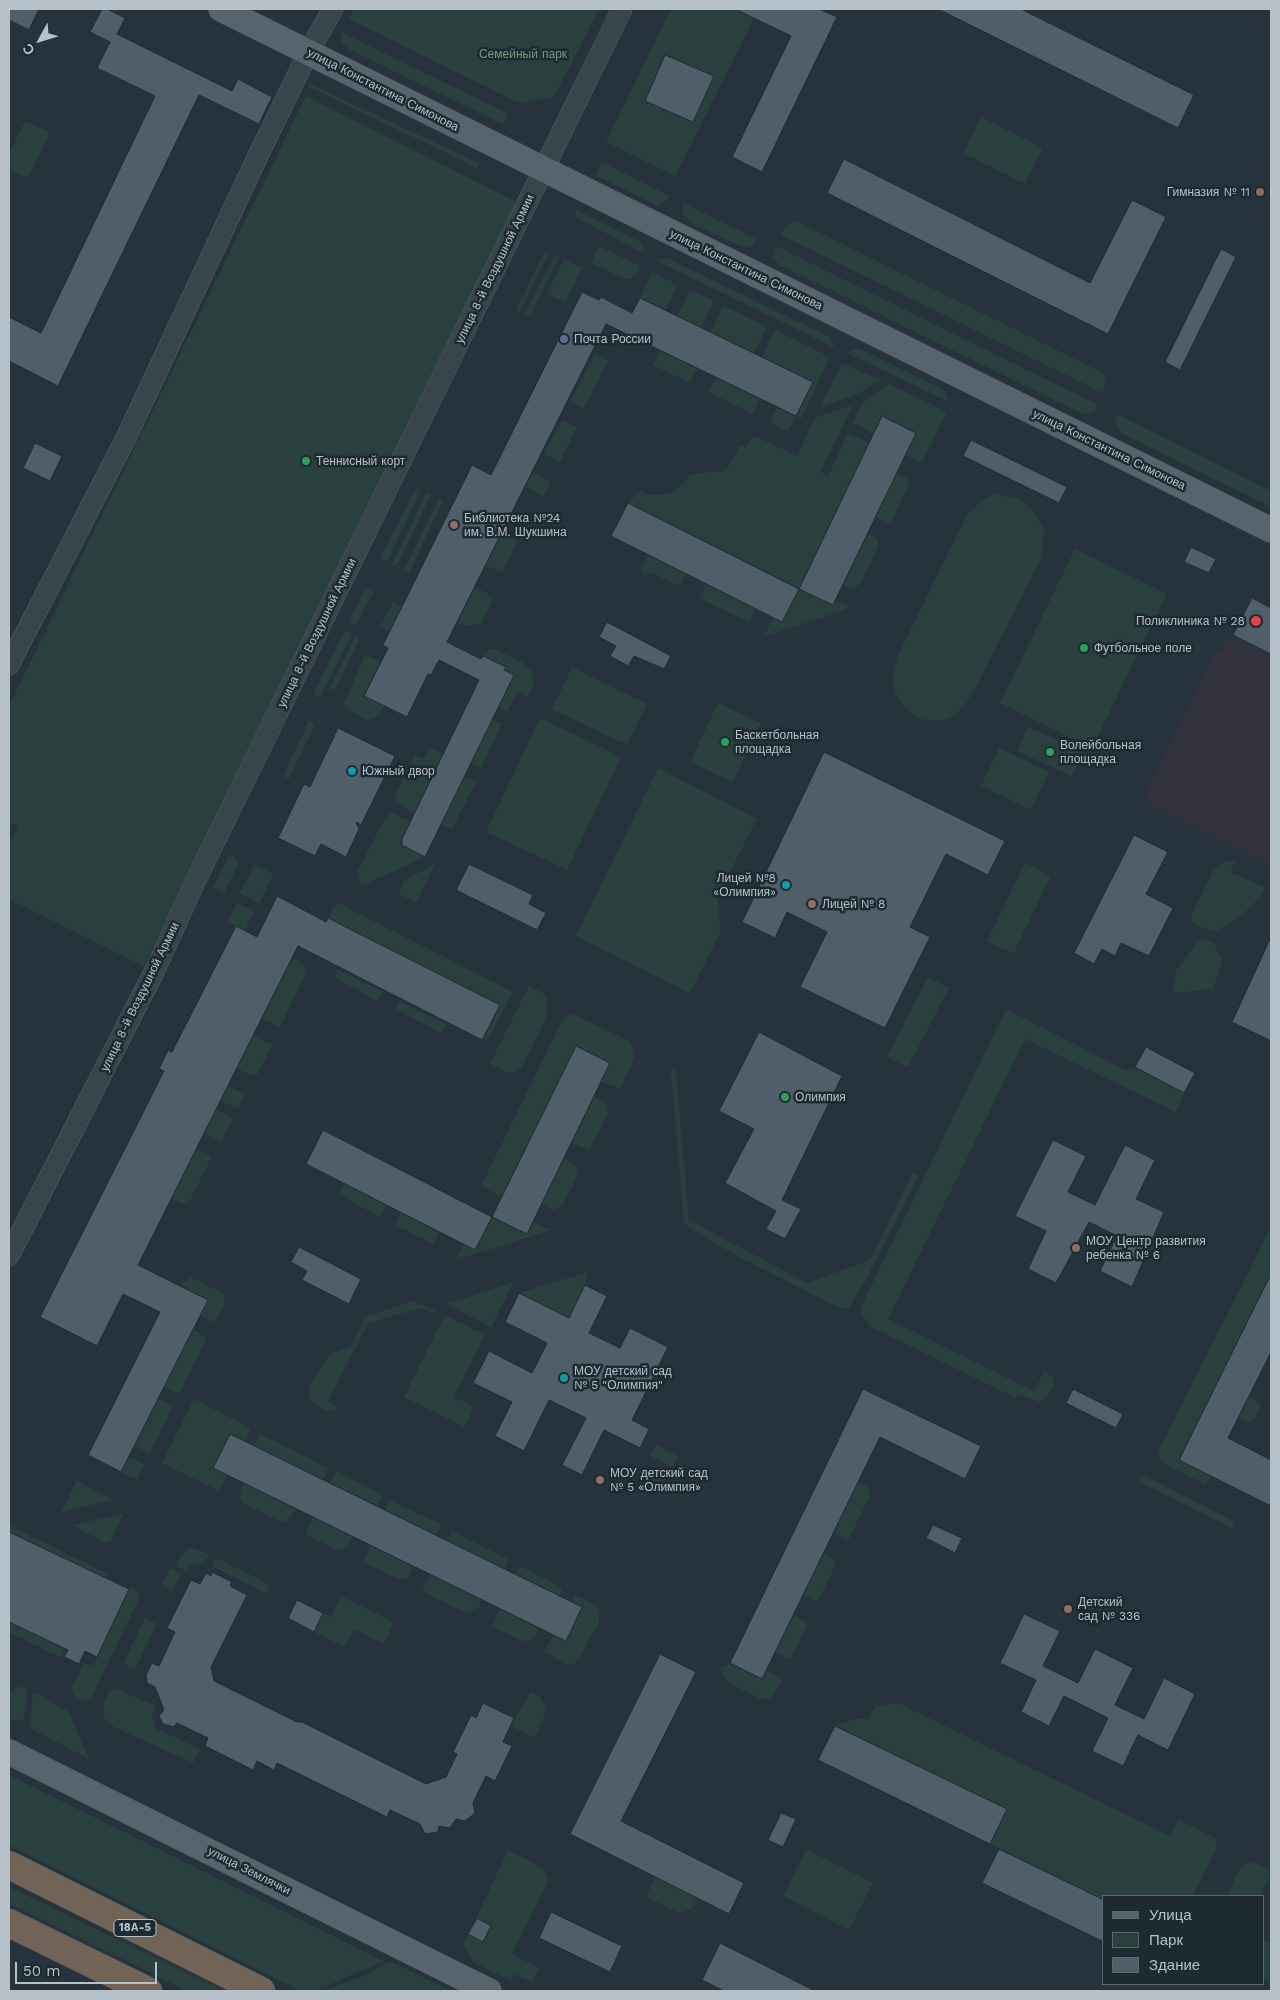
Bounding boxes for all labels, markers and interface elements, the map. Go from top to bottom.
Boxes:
north arrow [15,15,65,65]
text: С [19,40,38,58]
street label: улица Константина Симонова [305,45,461,135]
park label: Семейный парк [479,47,567,61]
place label: Гимназия № 11 [1167,185,1250,199]
marker: Гимназия № 11 [1254,186,1266,198]
street label: улица 8-й Воздушной Армии [453,192,537,346]
street label: улица Константина Симонова [667,227,825,313]
place label: Почта России [574,332,651,346]
marker: Почта России [558,333,570,345]
street label: улица Константина Симонова [1030,407,1188,493]
place label: Теннисный корт [316,454,405,468]
marker: Теннисный корт [300,455,312,467]
place label: Библиотека №24 им. В.М. Шукшина [464,511,567,539]
marker: Библиотека №24 им. В.М. Шукшина [448,519,460,531]
street label: улица 8-й Воздушной Армии [275,556,359,710]
place label: Поликлиника № 28 [1136,614,1245,628]
marker: Поликлиника № 28 [1249,614,1263,628]
place label: Футбольное поле [1094,641,1192,655]
marker: Футбольное поле [1078,642,1090,654]
place label: Баскетбольная площадка [735,728,819,756]
marker: Баскетбольная площадка [719,736,731,748]
place label: Волейбольная площадка [1060,738,1141,766]
marker: Волейбольная площадка [1044,746,1056,758]
place label: Южный двор [362,764,435,778]
marker: Южный двор [346,765,358,777]
place label: Лицей №8 «Олимпия» [713,871,776,899]
marker: Лицей №8 «Олимпия» [780,879,792,891]
place label: Лицей № 8 [822,897,885,911]
marker: Лицей № 8 [806,898,818,910]
street label: улица 8-й Воздушной Армии [98,920,182,1074]
place label: Олимпия [795,1090,846,1104]
marker: Олимпия [779,1091,791,1103]
place label: МОУ Центр развития ребенка № 6 [1086,1234,1206,1262]
marker: МОУ Центр развития ребенка № 6 [1070,1242,1082,1254]
place label: МОУ детский сад № 5 "Олимпия" [574,1364,672,1392]
marker: МОУ детский сад № 5 "Олимпия" [558,1372,570,1384]
place label: МОУ детский сад № 5 «Олимпия» [610,1466,708,1494]
marker: МОУ детский сад № 5 «Олимпия» [594,1474,606,1486]
place label: Детский сад № 336 [1078,1595,1140,1623]
marker: Детский сад № 336 [1062,1603,1074,1615]
street label: улица Землячки [205,1844,293,1898]
legend [1102,1895,1265,1985]
text: Улица [1149,1906,1192,1924]
road number: 18А-5 [114,1920,156,1936]
text: Парк [1149,1931,1183,1949]
scale bar [18,1952,160,1984]
text: Здание [1149,1956,1200,1974]
text: 50 m [23,1962,60,1980]

